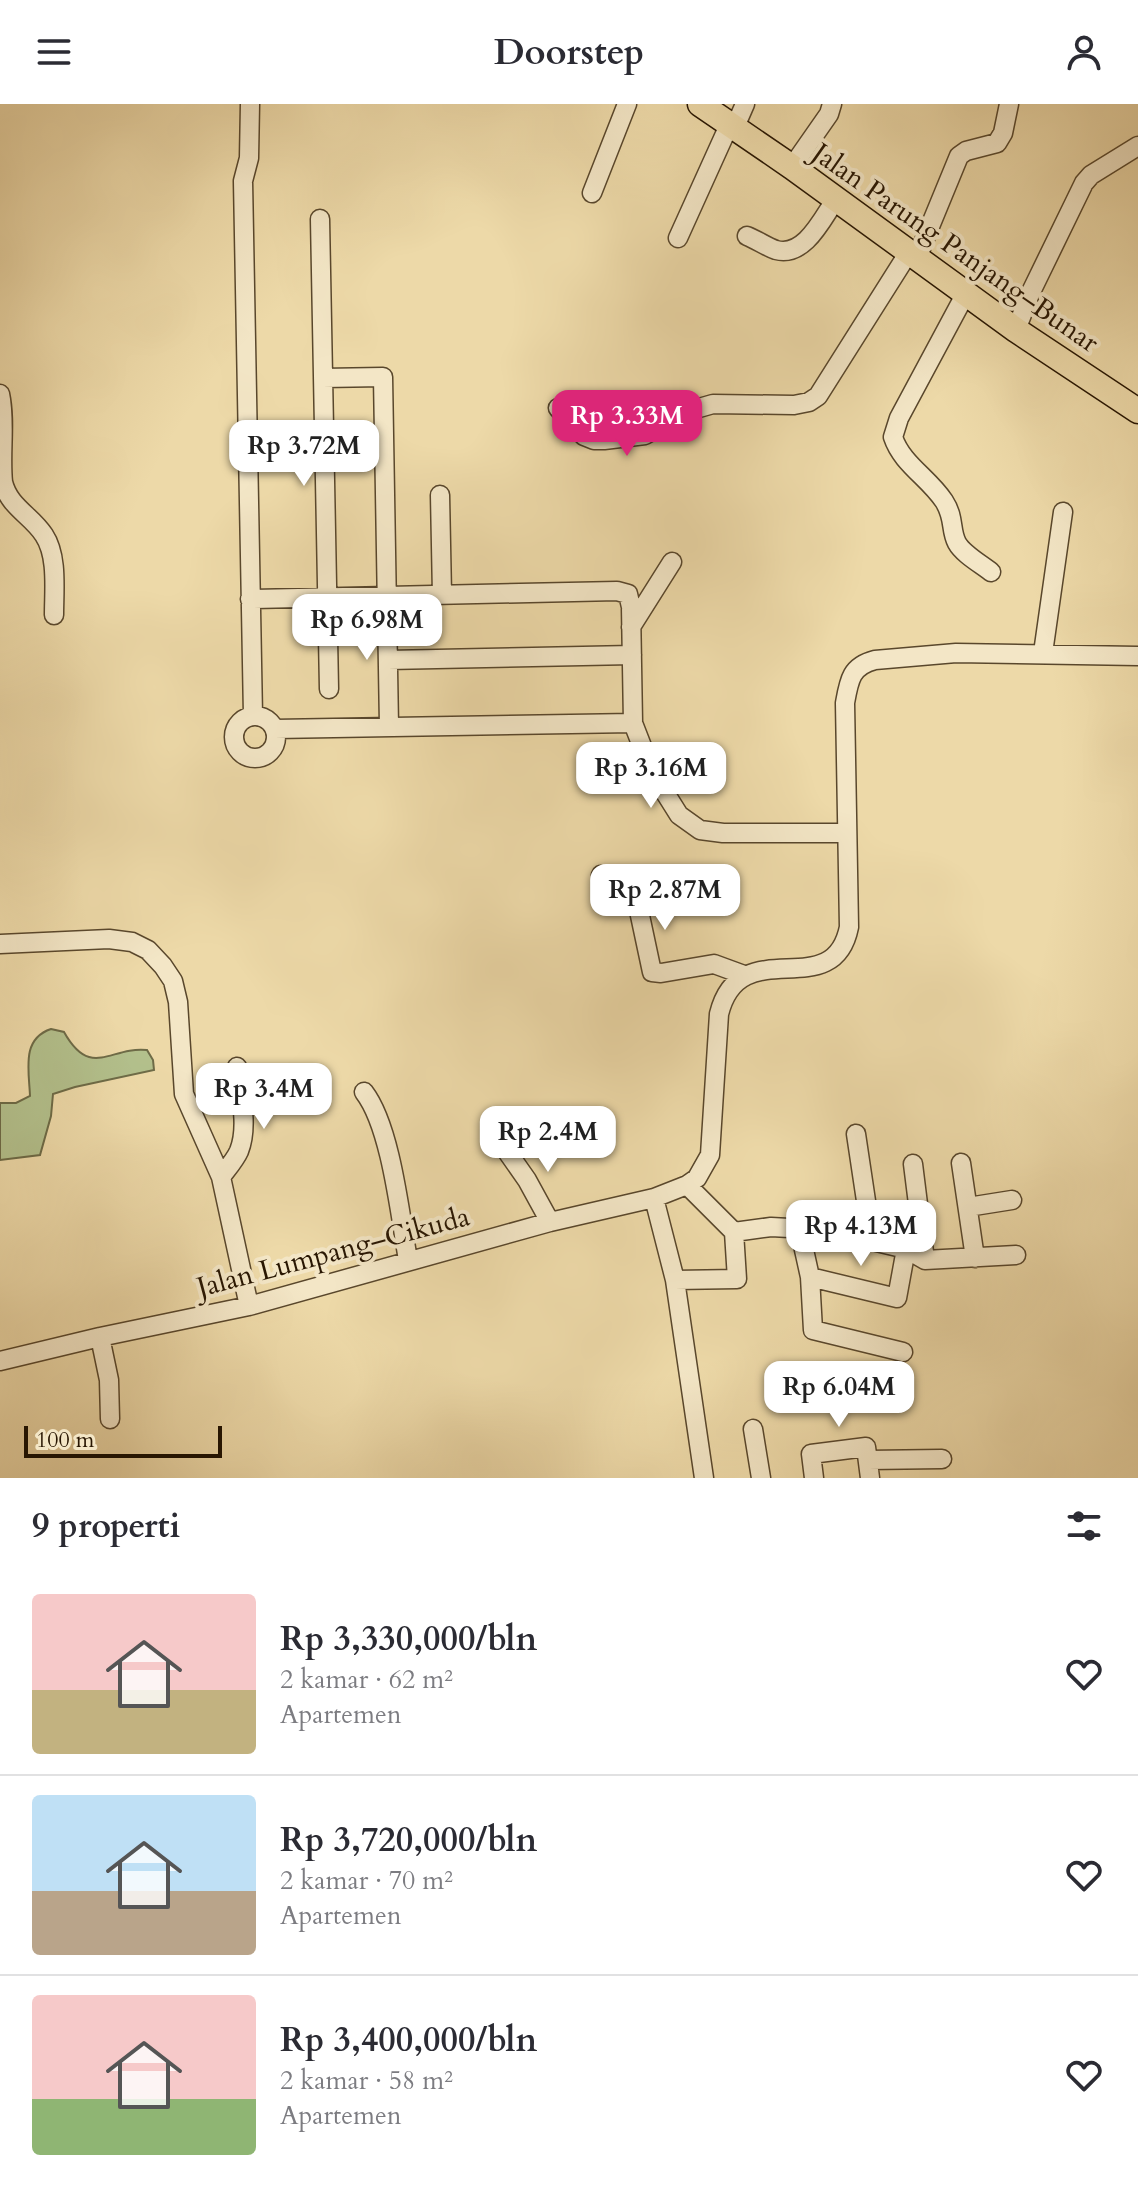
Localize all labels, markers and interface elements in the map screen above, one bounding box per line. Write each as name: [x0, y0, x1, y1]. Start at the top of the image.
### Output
text: Doorstep: [494, 28, 644, 77]
icon: menu: [32, 30, 76, 74]
icon: person: [1062, 30, 1106, 74]
street label: Jalan Parung Panjang–Bunar: [801, 132, 1107, 362]
pin: Rp 3.33M: [544, 390, 710, 458]
text: Rp 3.33M: [570, 398, 684, 433]
pin: Rp 3.72M: [221, 420, 387, 488]
text: Rp 3.72M: [247, 428, 361, 463]
pin: Rp 6.98M: [284, 594, 450, 662]
text: Rp 6.98M: [310, 602, 424, 637]
pin: Rp 3.16M: [568, 742, 734, 810]
text: Rp 3.16M: [594, 750, 708, 785]
pin: Rp 2.87M: [582, 864, 748, 932]
text: Rp 2.87M: [608, 872, 722, 907]
pin: Rp 3.4M: [190, 1063, 338, 1131]
text: Rp 3.4M: [214, 1071, 314, 1106]
pin: Rp 2.4M: [474, 1106, 622, 1174]
text: Rp 2.4M: [498, 1114, 598, 1149]
street label: Jalan Lumpang–Cikuda: [189, 1197, 474, 1308]
pin: Rp 4.13M: [778, 1200, 944, 1268]
text: Rp 4.13M: [804, 1208, 918, 1243]
pin: Rp 6.04M: [756, 1361, 922, 1429]
text: Rp 6.04M: [782, 1369, 896, 1404]
scale bar: [24, 1422, 222, 1458]
text: 100 m: [36, 1425, 94, 1455]
text: 9 properti: [32, 1503, 180, 1549]
icon: filters: [1062, 1504, 1106, 1548]
text: Rp 3,330,000/bln: [280, 1616, 537, 1662]
icon: home: [96, 1626, 192, 1722]
icon: heart: [1062, 1652, 1106, 1696]
text: 2 kamar · 62 m²: [280, 1662, 453, 1697]
text: Apartemen: [280, 1697, 402, 1732]
text: Rp 3,720,000/bln: [280, 1817, 537, 1863]
icon: home: [96, 1827, 192, 1923]
icon: heart: [1062, 1853, 1106, 1897]
text: 2 kamar · 70 m²: [280, 1863, 453, 1898]
text: Apartemen: [280, 1898, 402, 1933]
text: Rp 3,400,000/bln: [280, 2017, 537, 2063]
icon: home: [96, 2027, 192, 2123]
icon: heart: [1062, 2053, 1106, 2097]
text: 2 kamar · 58 m²: [280, 2063, 453, 2098]
text: Apartemen: [280, 2098, 402, 2133]

